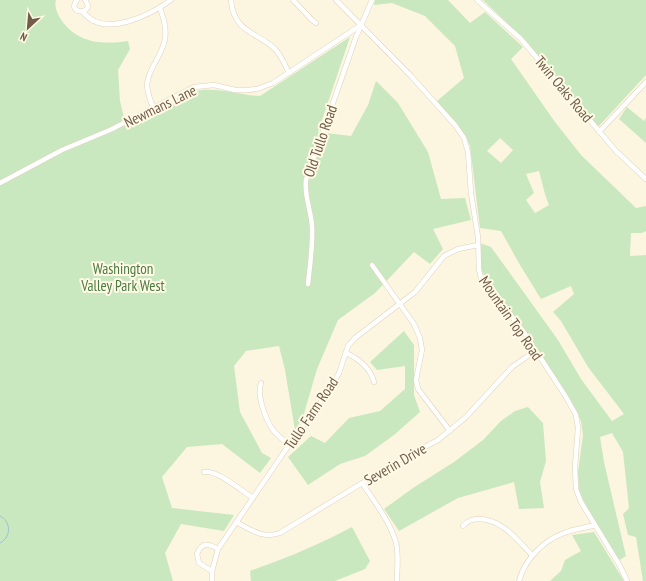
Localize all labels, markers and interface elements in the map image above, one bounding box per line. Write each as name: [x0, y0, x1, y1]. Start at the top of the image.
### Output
north arrow: [8, 8, 48, 48]
text: N: [18, 29, 29, 45]
street label: Twin Oaks Road: [531, 52, 597, 126]
street label: Newmans Lane: [121, 80, 199, 132]
street label: Old Tullo Road: [299, 102, 341, 180]
park label: Washington Valley Park West: [80, 259, 165, 295]
street label: Mountain Top Road: [475, 272, 547, 364]
street label: Tullo Farm Road: [280, 373, 342, 453]
street label: Severin Drive: [360, 439, 430, 489]

